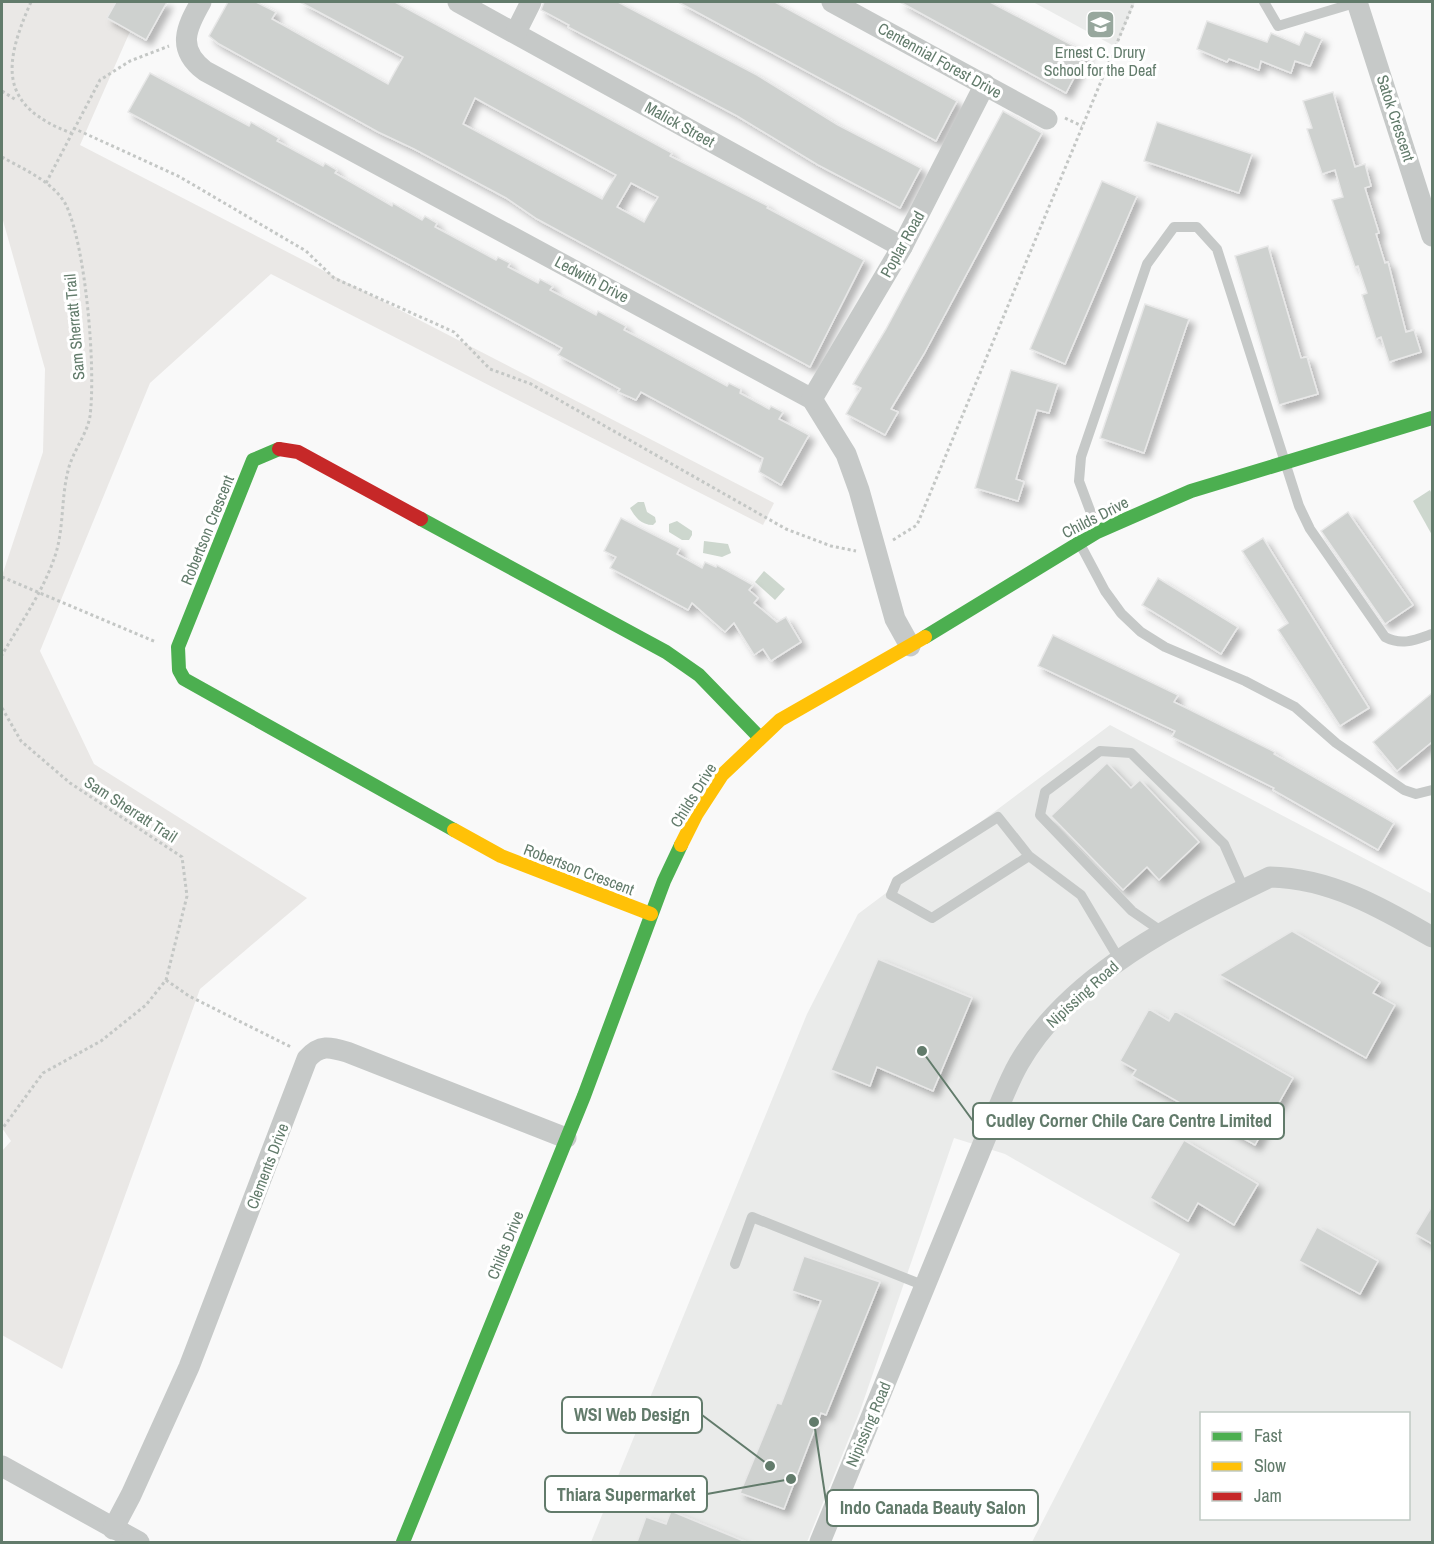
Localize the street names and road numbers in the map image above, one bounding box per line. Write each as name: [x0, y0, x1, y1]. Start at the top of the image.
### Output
street label: Centennial Forest Drive: [874, 17, 1006, 103]
street label: Satok Crescent: [1372, 72, 1420, 164]
street label: Malick Street: [641, 96, 719, 152]
street label: Poplar Road: [875, 207, 929, 281]
street label: Ledwith Drive: [551, 250, 633, 308]
street label: Sam Sherratt Trail: [58, 273, 90, 381]
street label: Robertson Crescent: [175, 471, 239, 588]
street label: Childs Drive: [1058, 491, 1132, 543]
street label: Childs Drive: [665, 759, 721, 831]
street label: Sam Sherratt Trail: [80, 771, 182, 847]
street label: Robertson Crescent: [521, 838, 638, 900]
street label: Nipissing Road: [1041, 956, 1123, 1032]
street label: Clements Drive: [241, 1120, 293, 1212]
street label: Childs Drive: [481, 1207, 529, 1283]
street label: Nipissing Road: [840, 1378, 896, 1470]

